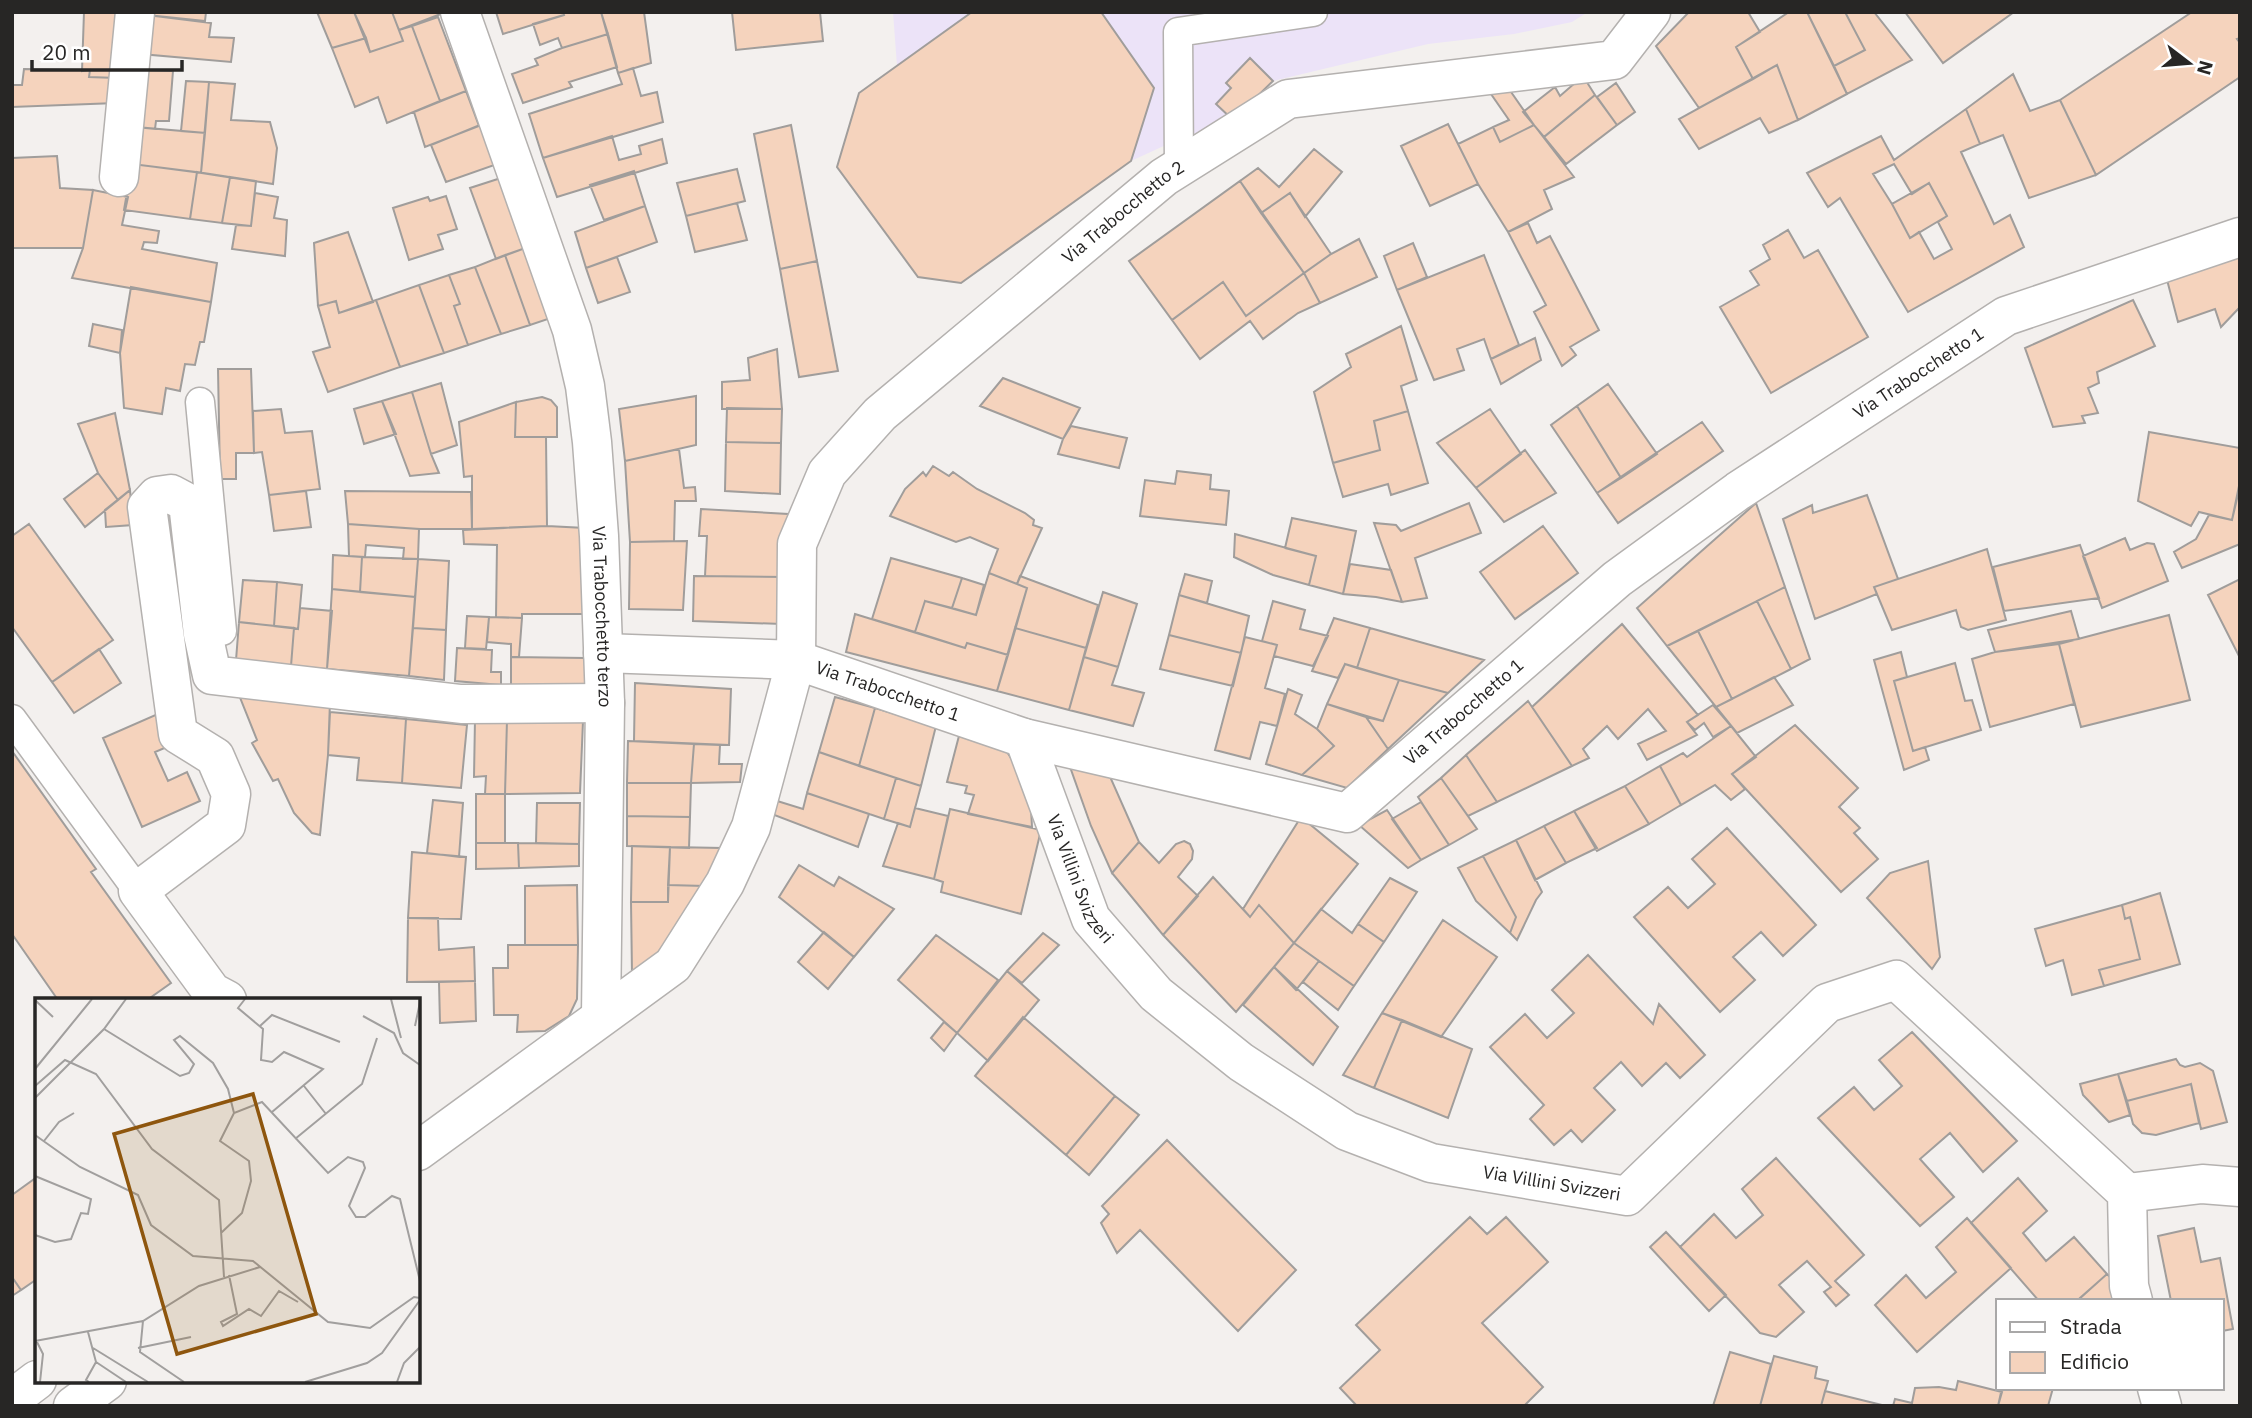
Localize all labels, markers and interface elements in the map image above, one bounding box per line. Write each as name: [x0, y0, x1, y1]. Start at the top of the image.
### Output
scale bar: [32, 28, 182, 72]
north arrow: [2154, 28, 2224, 98]
text: 20 m: [42, 38, 91, 66]
text: N: [2192, 58, 2219, 78]
street label: Via Trabocchetto 2: [1057, 155, 1188, 268]
street label: Via Trabocchetto 1: [1848, 322, 1988, 424]
street label: Via Trabocchetto terzo: [587, 525, 617, 708]
street label: Via Trabocchetto 1: [1399, 653, 1528, 770]
street label: Via Trabocchetto 1: [813, 656, 963, 726]
street label: Via Villini Svizzeri: [1042, 811, 1119, 948]
inset map: [35, 998, 420, 1383]
street label: Via Villini Svizzeri: [1481, 1160, 1623, 1206]
legend: [1996, 1299, 2224, 1390]
text: Strada: [2060, 1312, 2122, 1340]
text: Edificio: [2060, 1347, 2129, 1375]

